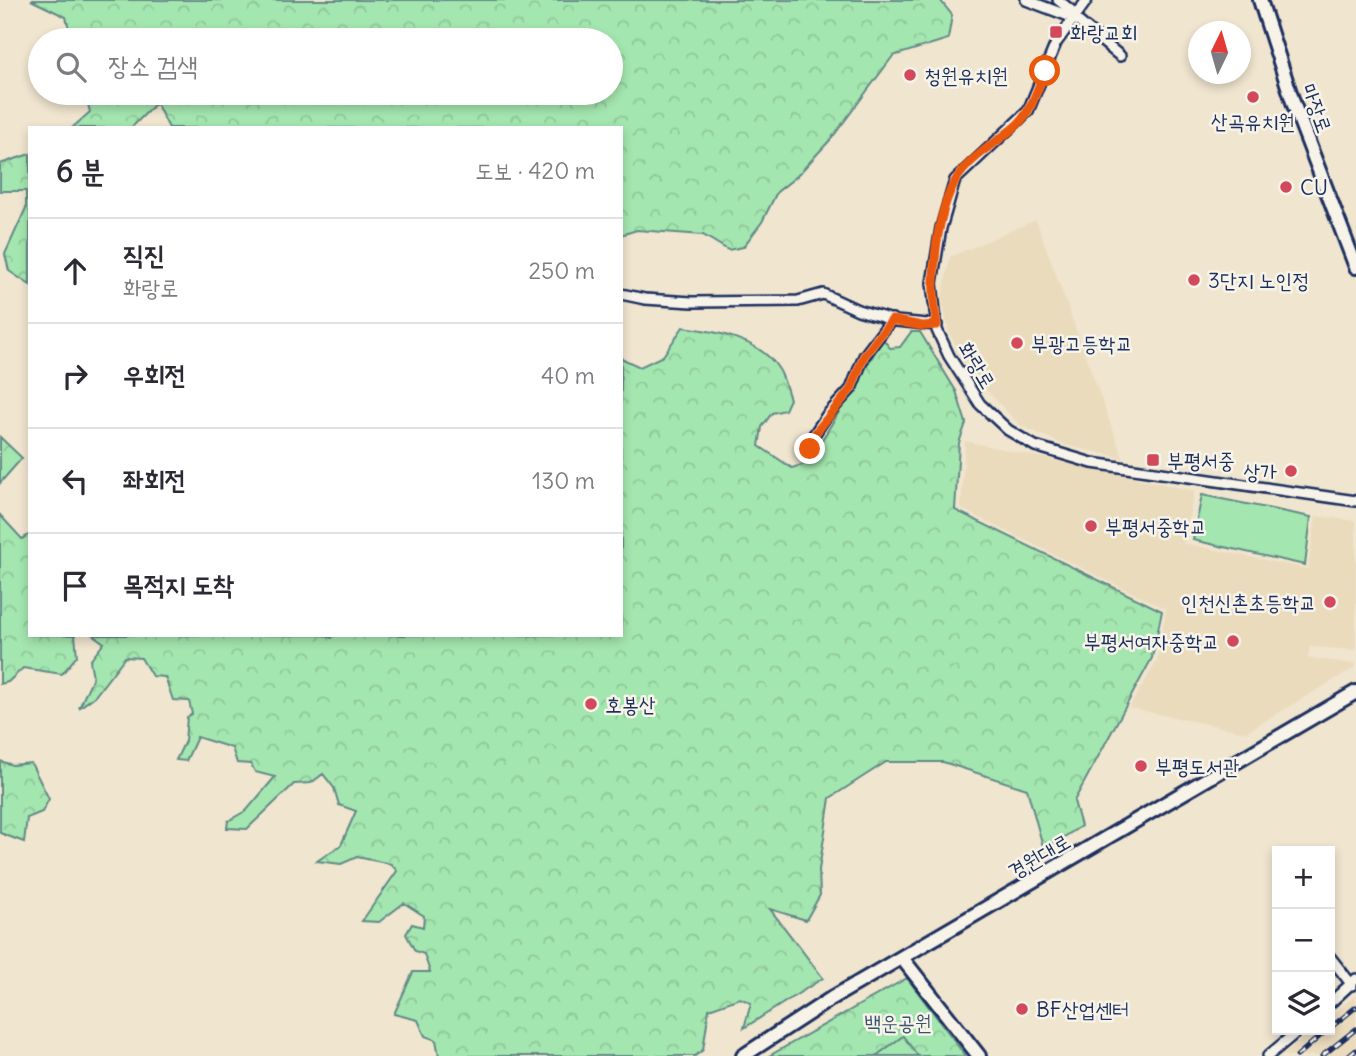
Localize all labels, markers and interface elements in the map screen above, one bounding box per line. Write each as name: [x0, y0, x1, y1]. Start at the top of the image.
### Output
place label: 화랑교회: [1070, 19, 1138, 46]
north arrow: [1188, 21, 1251, 84]
marker: 화랑교회: [1048, 24, 1064, 40]
search box: [28, 28, 623, 105]
icon: search: [52, 48, 90, 86]
text: 장소 검색: [108, 49, 198, 82]
route start: [1029, 55, 1060, 86]
place label: 청원유치원: [924, 62, 1009, 89]
marker: 청원유치원: [902, 67, 918, 83]
street label: 마장로: [1296, 80, 1338, 136]
marker: 산곡유치원: [1245, 89, 1261, 105]
place label: 산곡유치원: [1211, 108, 1295, 135]
text: 6 분: [56, 152, 105, 190]
text: 도보 · 420 m: [475, 156, 595, 185]
place label: CU: [1300, 174, 1328, 201]
marker: CU: [1278, 179, 1294, 195]
text: 직진: [123, 238, 165, 271]
icon: ahead: [56, 252, 94, 290]
text: 250 m: [528, 256, 595, 285]
place label: 3단지 노인정: [1208, 267, 1309, 294]
marker: 3단지 노인정: [1186, 272, 1202, 288]
text: 화랑로: [123, 273, 179, 302]
place label: 부광고등학교: [1031, 330, 1132, 357]
marker: 부광고등학교: [1009, 335, 1025, 351]
street label: 화랑로: [952, 336, 1002, 394]
icon: right: [56, 357, 94, 395]
text: 우회전: [123, 358, 186, 391]
text: 40 m: [541, 361, 595, 390]
route end: [794, 433, 825, 464]
place label: 부평서중: [1167, 447, 1235, 474]
marker: 부평서중: [1145, 452, 1161, 468]
place label: 상가: [1243, 458, 1277, 485]
icon: left: [56, 462, 94, 500]
text: 좌회전: [123, 463, 186, 496]
marker: 상가: [1283, 463, 1299, 479]
text: 130 m: [532, 466, 595, 495]
place label: 부평서중학교: [1105, 513, 1206, 540]
marker: 부평서중학교: [1083, 518, 1099, 534]
icon: arrive: [56, 567, 94, 605]
text: 목적지 도착: [123, 568, 234, 601]
place label: 인천신촌초등학교: [1181, 589, 1316, 616]
marker: 인천신촌초등학교: [1322, 594, 1338, 610]
place label: 부평서여자중학교: [1084, 628, 1219, 655]
marker: 부평서여자중학교: [1225, 633, 1241, 649]
place label: 호봉산: [605, 691, 656, 718]
marker: 호봉산: [583, 696, 599, 712]
place label: 부평도서관: [1155, 753, 1240, 780]
marker: 부평도서관: [1133, 758, 1149, 774]
street label: 경원대로: [1003, 827, 1075, 885]
map controls: [1272, 846, 1335, 1035]
button: +: [1272, 846, 1335, 909]
button: −: [1272, 909, 1335, 972]
button: layers: [1272, 972, 1335, 1035]
place label: BF산업센터: [1036, 996, 1129, 1023]
marker: BF산업센터: [1014, 1001, 1030, 1017]
park label: 백운공원: [864, 1009, 932, 1036]

